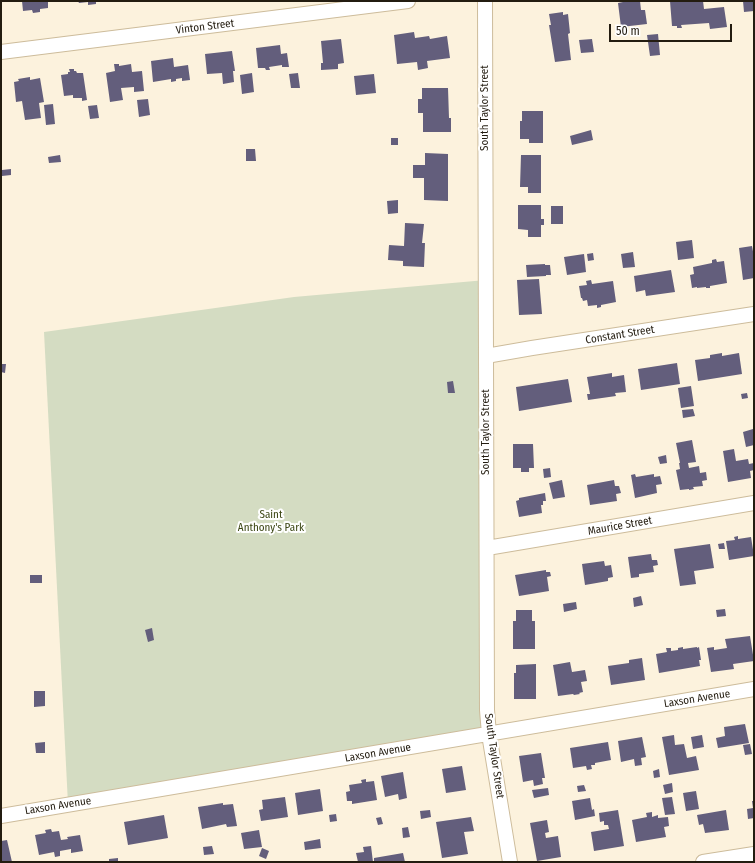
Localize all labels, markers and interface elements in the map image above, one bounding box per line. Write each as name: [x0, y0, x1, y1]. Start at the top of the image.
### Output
scale bar: [611, 16, 734, 42]
street label: Vinton Street: [175, 17, 235, 37]
text: 50 m: [616, 24, 640, 38]
street label: South Taylor Street: [478, 65, 492, 151]
street label: Constant Street: [585, 323, 655, 347]
street label: South Taylor Street: [479, 389, 493, 475]
park label: Saint Anthony's Park: [238, 508, 304, 534]
street label: Maurice Street: [587, 514, 653, 538]
street label: Laxson Avenue: [663, 687, 731, 711]
street label: South Taylor Street: [481, 713, 507, 799]
street label: Laxson Avenue: [344, 741, 412, 765]
street label: Laxson Avenue: [24, 794, 92, 818]

